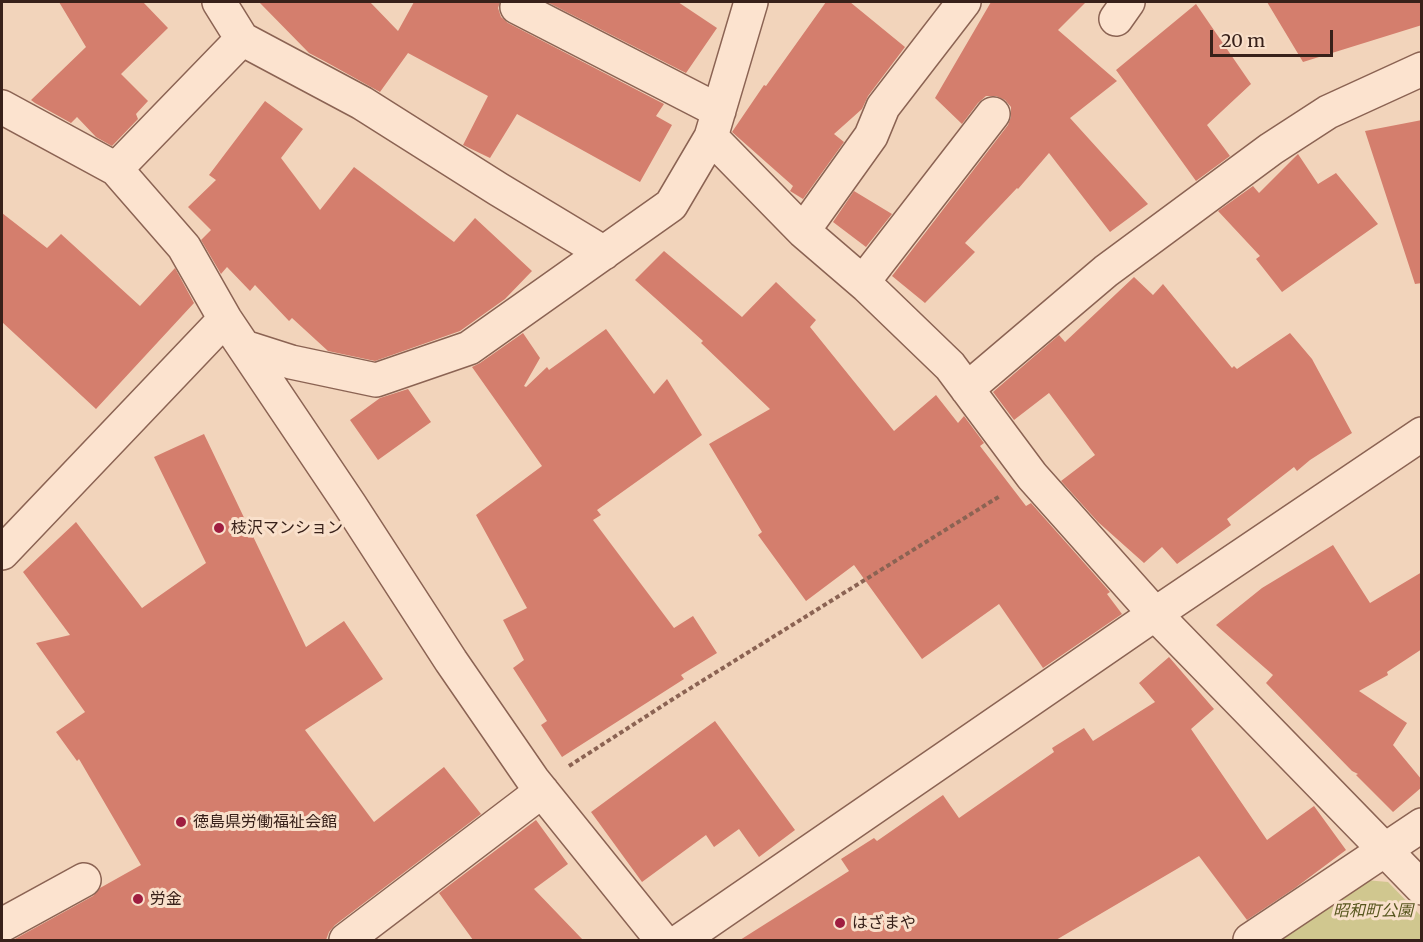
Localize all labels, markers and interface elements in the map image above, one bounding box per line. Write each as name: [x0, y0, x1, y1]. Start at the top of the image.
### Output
scale bar: [1213, 18, 1336, 56]
text: 20 m: [1221, 29, 1265, 52]
place label: 枝沢マンション: [231, 518, 343, 538]
marker: 枝沢マンション: [212, 521, 226, 535]
place label: 徳島県労働福祉会館: [193, 812, 337, 832]
marker: 徳島県労働福祉会館: [174, 815, 188, 829]
place label: 労金: [150, 889, 182, 909]
marker: 労金: [131, 892, 145, 906]
park label: 昭和町公園: [1333, 901, 1413, 921]
place label: はざまや: [852, 913, 916, 933]
marker: はざまや: [833, 916, 847, 930]

